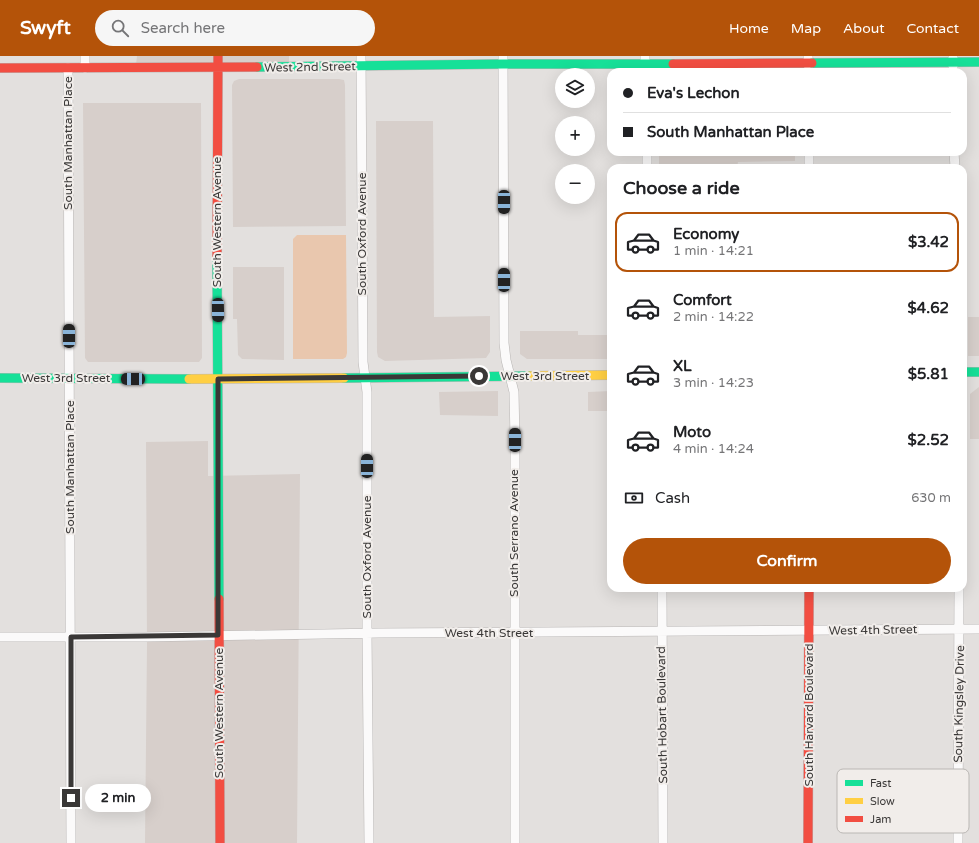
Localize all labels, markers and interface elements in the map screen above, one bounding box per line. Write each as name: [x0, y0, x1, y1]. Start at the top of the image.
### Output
search box: [95, 10, 375, 46]
text: Swyft: [20, 17, 71, 39]
icon: search: [109, 17, 131, 39]
text: Search here: [141, 19, 225, 37]
text: Home: [729, 20, 769, 37]
text: Map: [791, 20, 821, 37]
text: About: [843, 20, 885, 37]
text: Contact: [907, 20, 959, 37]
street label: West 2nd Street: [264, 59, 356, 75]
map controls: [555, 68, 595, 204]
button: layers: [555, 68, 595, 108]
street label: South Manhattan Place: [61, 76, 75, 210]
text: Eva's Lechon: [647, 84, 740, 102]
button: +: [555, 116, 595, 156]
text: South Manhattan Place: [647, 123, 814, 141]
street label: South Western Avenue: [210, 157, 224, 287]
button: −: [555, 164, 595, 204]
street label: South Oxford Avenue: [355, 172, 369, 295]
text: Choose a ride: [623, 177, 740, 199]
car: [498, 190, 510, 214]
icon: car: [625, 224, 661, 260]
text: Economy: [673, 225, 739, 243]
text: $3.42: [908, 233, 949, 251]
text: 1 min · 14:21: [673, 243, 754, 259]
car: [498, 268, 510, 292]
icon: car: [625, 290, 661, 326]
text: Comfort: [673, 291, 732, 309]
car: [212, 298, 224, 322]
text: $4.62: [908, 299, 949, 317]
text: 2 min · 14:22: [673, 309, 754, 325]
car: [63, 324, 75, 348]
icon: car: [625, 356, 661, 392]
text: XL: [673, 357, 692, 375]
text: $5.81: [908, 365, 949, 383]
route start: [470, 367, 488, 385]
street label: West 3rd Street: [501, 369, 590, 383]
street label: West 3rd Street: [22, 371, 111, 385]
car: [121, 373, 145, 385]
text: 3 min · 14:23: [673, 375, 754, 391]
street label: South Manhattan Place: [63, 400, 77, 534]
icon: car: [625, 422, 661, 458]
text: Moto: [673, 423, 711, 441]
car: [509, 428, 521, 452]
text: $2.52: [908, 431, 949, 449]
text: 4 min · 14:24: [673, 441, 754, 457]
car: [361, 454, 373, 478]
street label: South Serrano Avenue: [507, 469, 521, 597]
icon: cash: [623, 487, 645, 509]
text: Cash: [655, 489, 690, 507]
text: 630 m: [911, 490, 951, 506]
street label: South Oxford Avenue: [360, 495, 374, 618]
button: Confirm: [623, 538, 951, 584]
street label: West 4th Street: [829, 622, 918, 638]
street label: West 4th Street: [445, 626, 534, 640]
street label: South Harvard Boulevard: [802, 643, 816, 787]
street label: South Kingsley Drive: [951, 645, 967, 763]
street label: South Hobart Boulevard: [654, 646, 670, 784]
street label: South Western Avenue: [212, 648, 226, 778]
legend: [837, 769, 969, 833]
text: Fast: [870, 777, 891, 790]
callout: 2 min: [85, 784, 151, 812]
route end: [62, 789, 80, 807]
text: 2 min: [101, 790, 135, 806]
text: Slow: [870, 795, 895, 808]
text: Jam: [870, 813, 891, 826]

